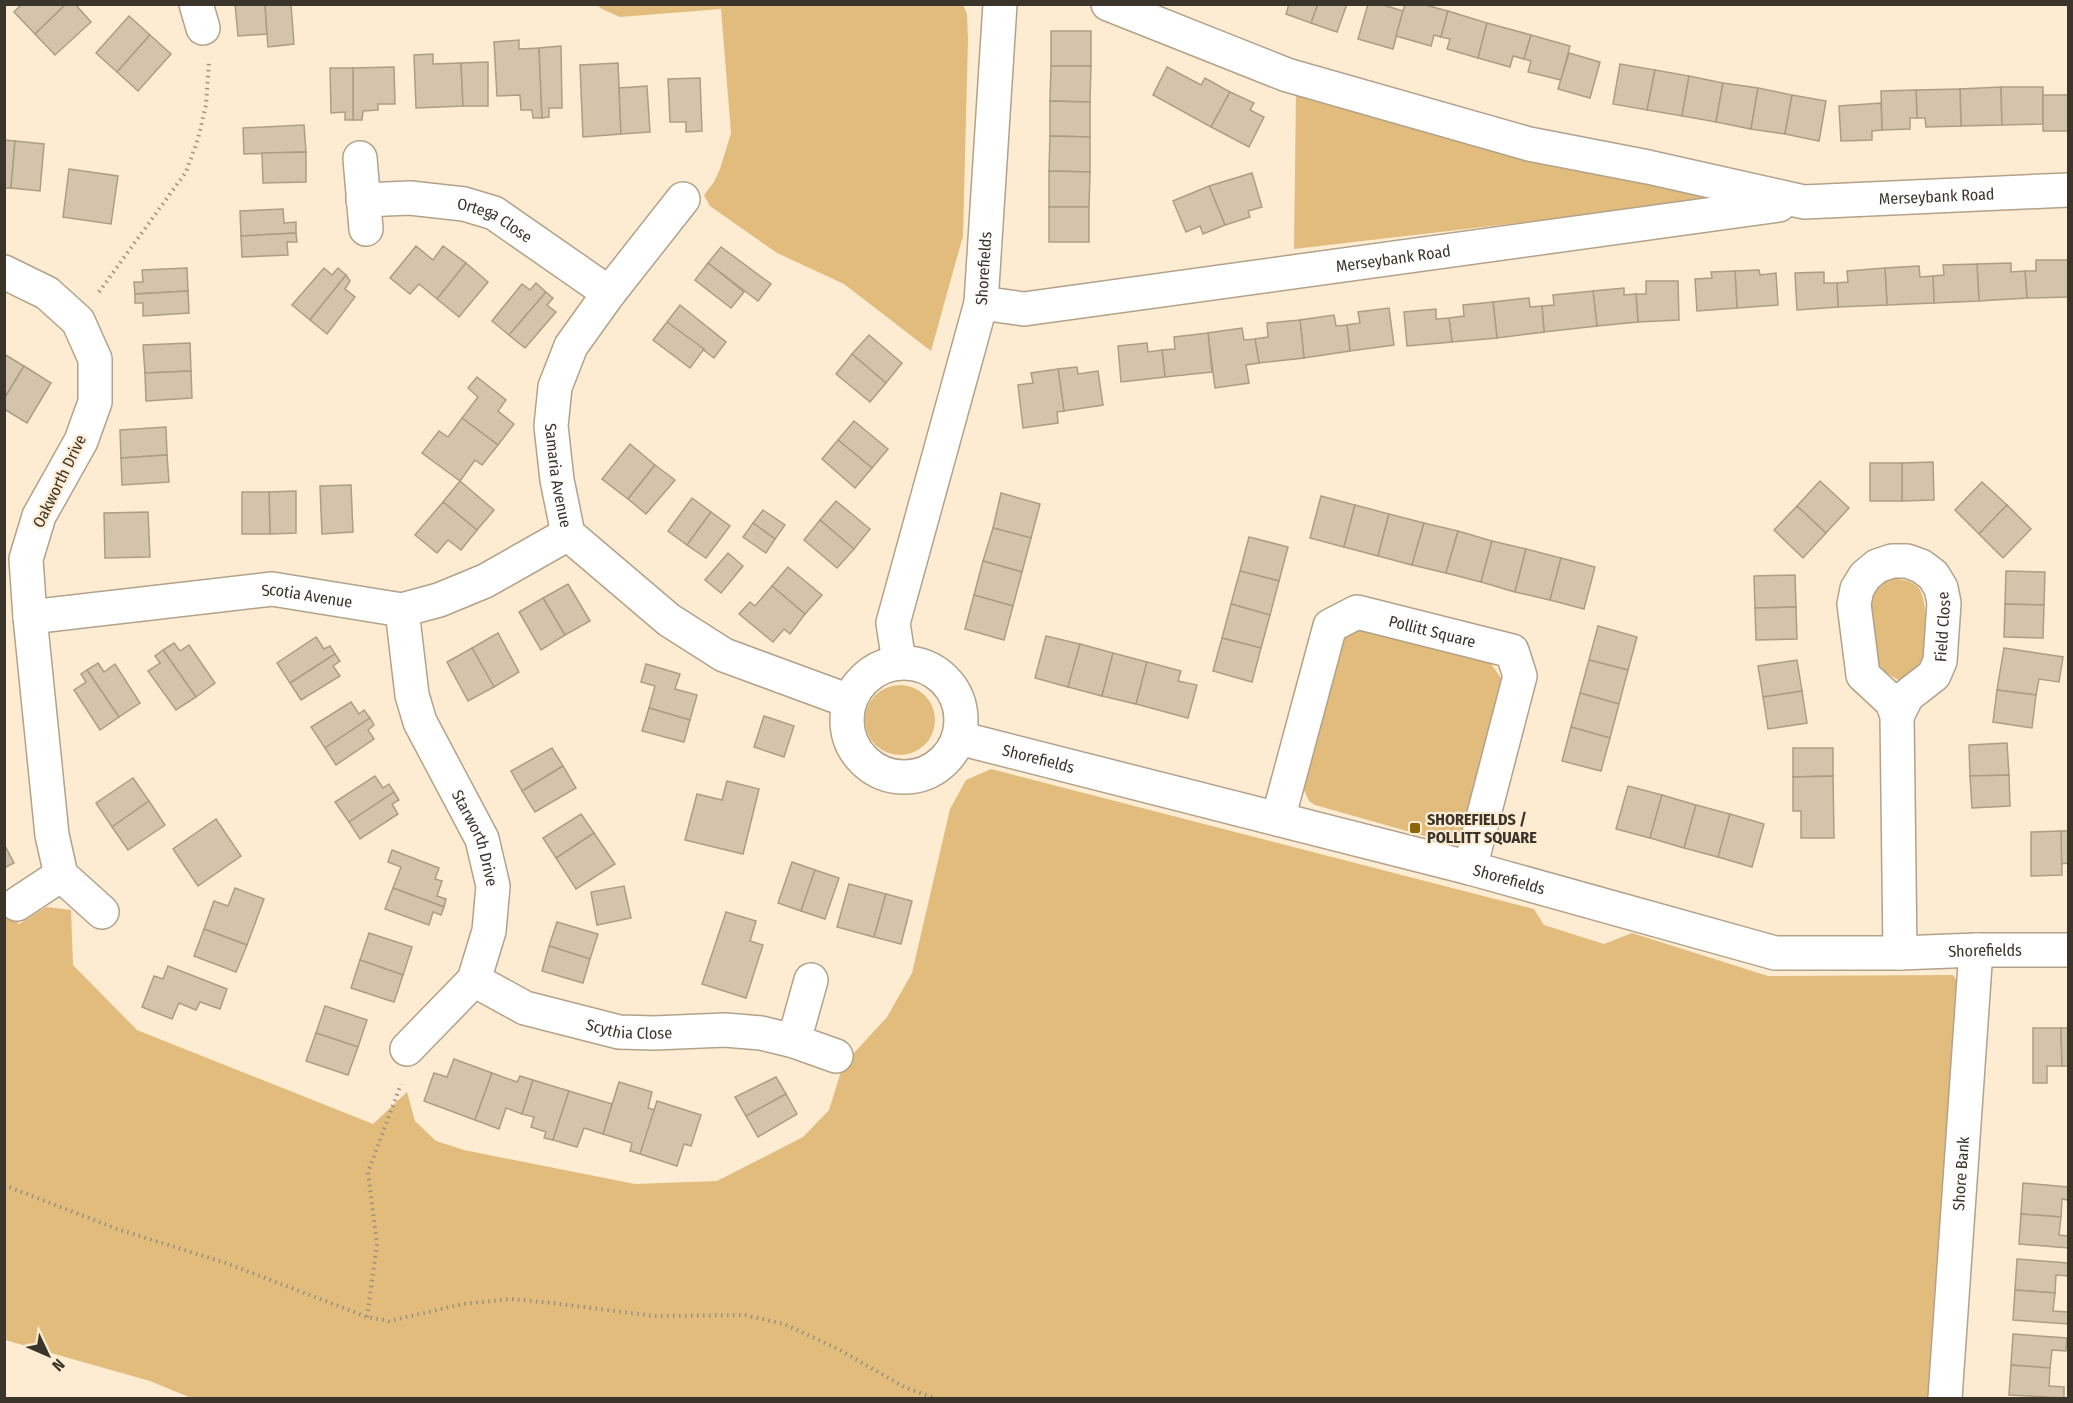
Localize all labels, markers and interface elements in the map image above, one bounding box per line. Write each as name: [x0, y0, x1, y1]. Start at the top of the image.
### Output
street label: Merseybank Road: [1878, 184, 1995, 209]
street label: Ortega Close: [456, 194, 536, 247]
street label: Shorefields: [972, 231, 996, 306]
street label: Merseybank Road: [1335, 241, 1452, 276]
street label: Samaria Avenue: [541, 422, 575, 529]
street label: Oakworth Drive: [29, 432, 90, 531]
street label: Scotia Avenue: [260, 580, 354, 612]
street label: Field Close: [1931, 590, 1954, 663]
street label: Pollitt Square: [1387, 611, 1478, 652]
street label: Shorefields: [1000, 740, 1077, 777]
street label: Starworth Drive: [448, 787, 502, 888]
place label: SHOREFIELDS / POLLITT SQUARE: [1427, 810, 1537, 847]
marker: SHOREFIELDS / POLLITT SQUARE: [1408, 821, 1422, 835]
street label: Shorefields: [1471, 860, 1547, 899]
street label: Shorefields: [1948, 941, 2022, 961]
street label: Scythia Close: [584, 1015, 673, 1043]
street label: Shore Bank: [1949, 1135, 1973, 1211]
north arrow: [18, 1325, 78, 1385]
text: N: [48, 1355, 69, 1375]

